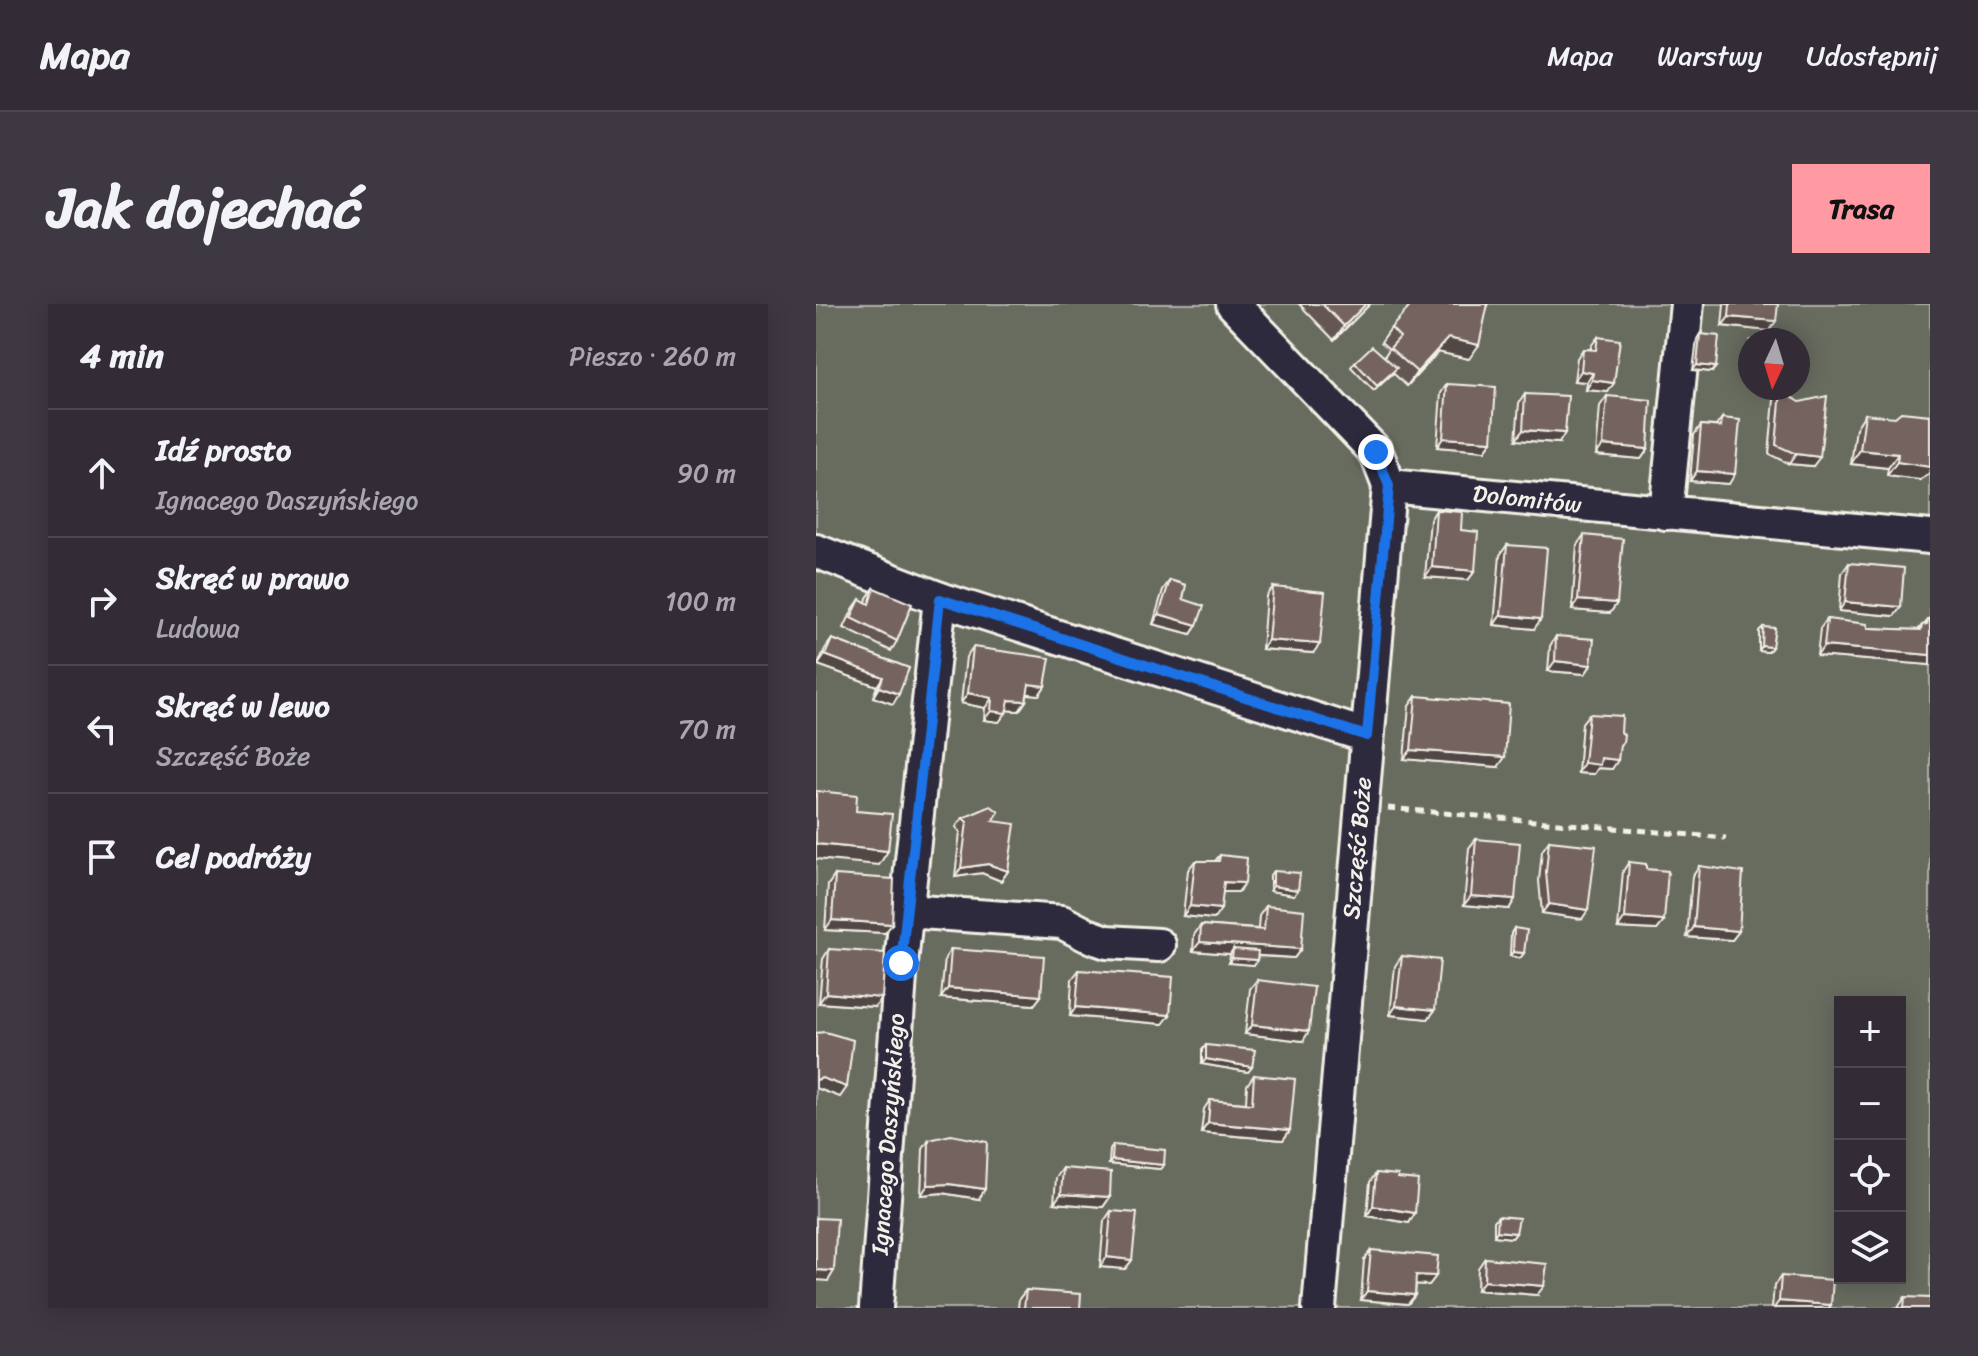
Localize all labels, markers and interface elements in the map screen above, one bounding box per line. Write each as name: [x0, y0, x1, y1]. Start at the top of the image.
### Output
text: Mapa: [40, 22, 129, 89]
text: Mapa: [1547, 31, 1613, 80]
text: Warstwy: [1657, 31, 1762, 80]
text: Udostępnij: [1806, 31, 1938, 80]
text: Jak dojechać: [48, 159, 361, 258]
button: Trasa: [1792, 164, 1930, 253]
text: 4 min: [80, 326, 164, 386]
north arrow: [1738, 328, 1810, 400]
text: Pieszo · 260 m: [569, 333, 736, 379]
text: Idź prosto: [156, 423, 291, 477]
route end: [1358, 434, 1394, 470]
text: 90 m: [677, 450, 736, 496]
icon: ahead: [80, 451, 124, 495]
street label: Dolomitów: [1471, 472, 1584, 526]
text: Ignacego Daszyńskiego: [156, 477, 418, 523]
text: Skręć w prawo: [156, 551, 349, 605]
text: 100 m: [665, 578, 736, 624]
icon: right: [80, 579, 124, 623]
text: Ludowa: [156, 605, 240, 651]
text: Skręć w lewo: [156, 679, 330, 733]
text: 70 m: [678, 706, 736, 752]
icon: left: [80, 707, 124, 751]
text: Szczęść Boże: [156, 733, 310, 779]
street label: Szczęść Boże: [1330, 775, 1384, 921]
text: Cel podróży: [156, 830, 311, 884]
icon: arrive: [80, 835, 124, 879]
route start: [883, 945, 919, 981]
map controls: [1834, 996, 1906, 1284]
button: +: [1834, 996, 1906, 1068]
street label: Ignacego Daszyńskiego: [859, 1012, 917, 1257]
button: −: [1834, 1068, 1906, 1140]
button: locate: [1834, 1140, 1906, 1212]
button: layers: [1834, 1212, 1906, 1284]

